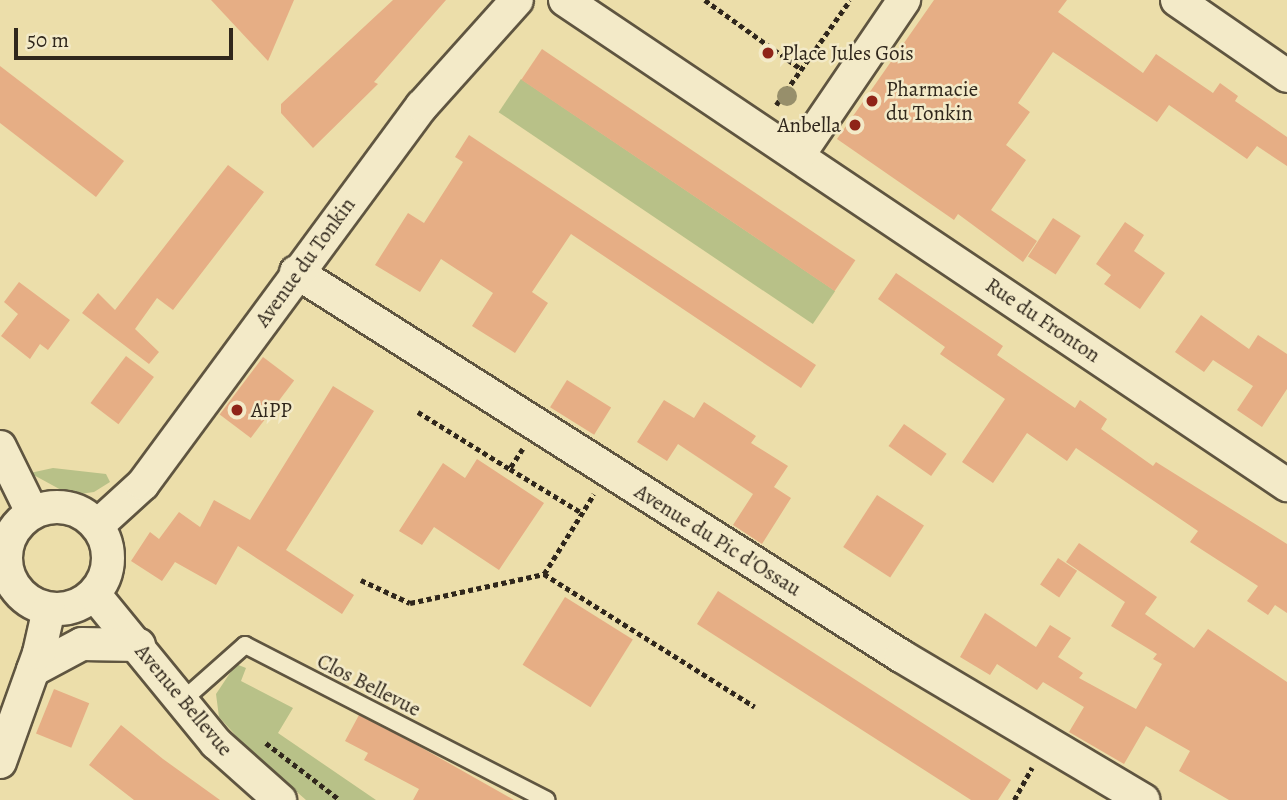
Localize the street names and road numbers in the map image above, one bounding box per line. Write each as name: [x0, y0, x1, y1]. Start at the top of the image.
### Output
street label: Avenue du Tonkin: [250, 192, 360, 332]
street label: Rue du Fronton: [981, 272, 1105, 368]
street label: Avenue du Pic d'Ossau: [630, 479, 806, 601]
street label: Avenue Bellevue: [130, 639, 238, 761]
street label: Clos Bellevue: [313, 648, 425, 722]

